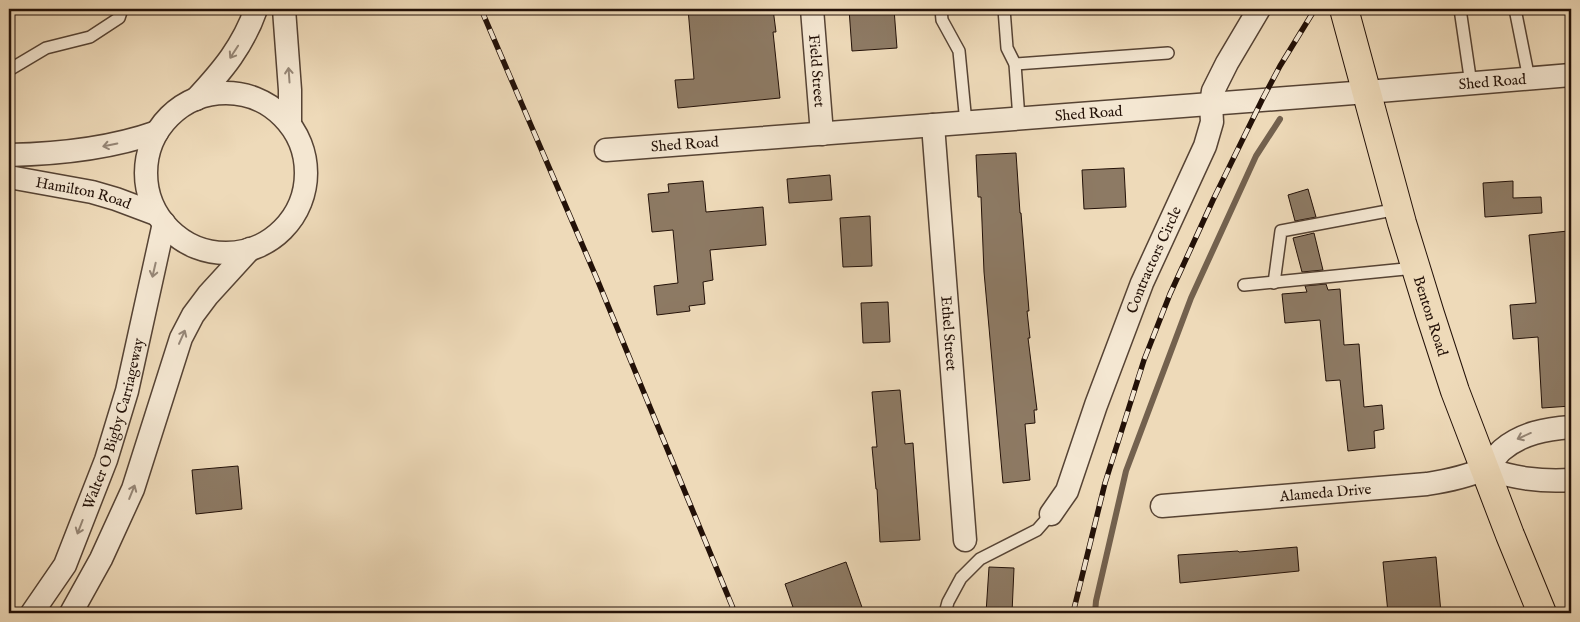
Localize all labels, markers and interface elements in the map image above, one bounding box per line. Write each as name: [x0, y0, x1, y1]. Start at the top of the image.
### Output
street label: Field Street: [804, 34, 829, 108]
one-way arrow: [229, 45, 239, 59]
one-way arrow: [285, 67, 294, 83]
street label: Shed Road: [1458, 70, 1528, 94]
street label: Shed Road: [1054, 102, 1124, 126]
street label: Shed Road: [650, 132, 720, 157]
one-way arrow: [103, 141, 119, 151]
street label: Hamilton Road: [34, 173, 134, 214]
street label: Contractors Circle: [1122, 203, 1186, 316]
one-way arrow: [149, 262, 158, 278]
street label: Benton Road: [1409, 274, 1452, 360]
street label: Ethel Street: [936, 295, 961, 372]
one-way arrow: [178, 330, 188, 345]
street label: Walter O Bigby Carriageway: [79, 336, 149, 512]
one-way arrow: [1517, 432, 1532, 442]
street label: Alameda Drive: [1278, 480, 1372, 506]
one-way arrow: [128, 484, 137, 499]
one-way arrow: [75, 519, 84, 534]

